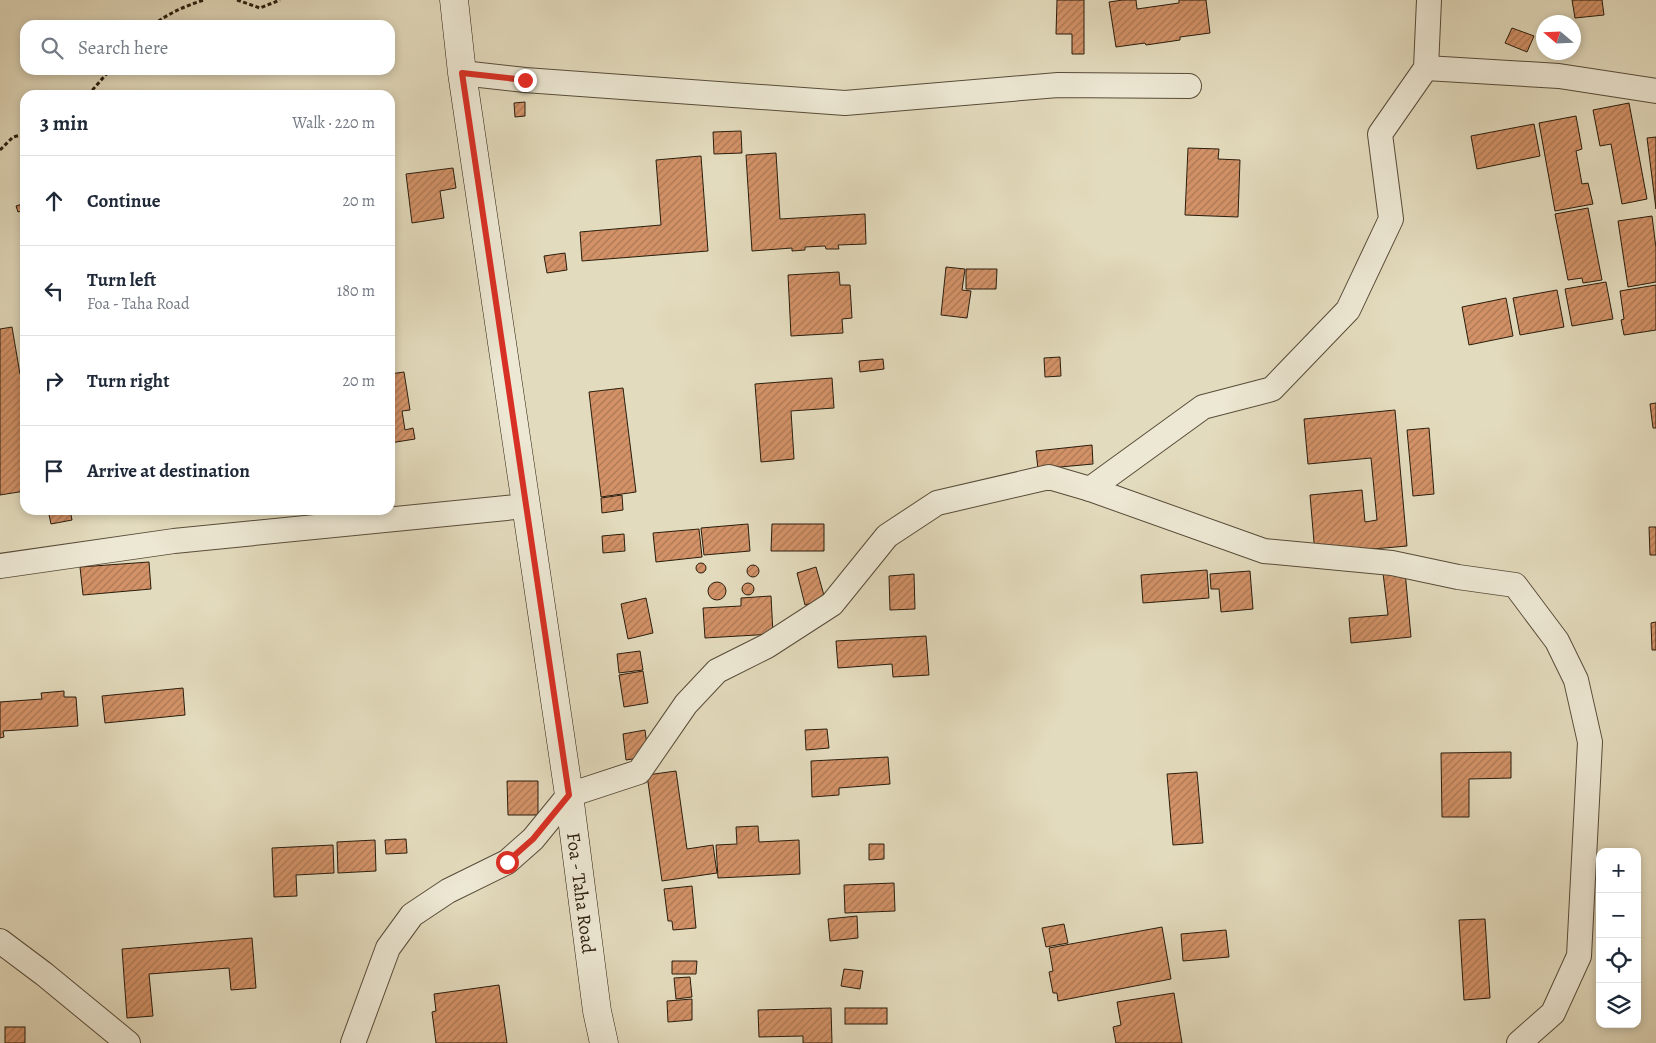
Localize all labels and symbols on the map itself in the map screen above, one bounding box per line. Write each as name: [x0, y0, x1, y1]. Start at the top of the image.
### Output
north arrow: [1536, 15, 1581, 60]
route end: [514, 69, 537, 92]
street label: Foa - Taha Road: [560, 831, 602, 956]
route start: [496, 851, 519, 874]

